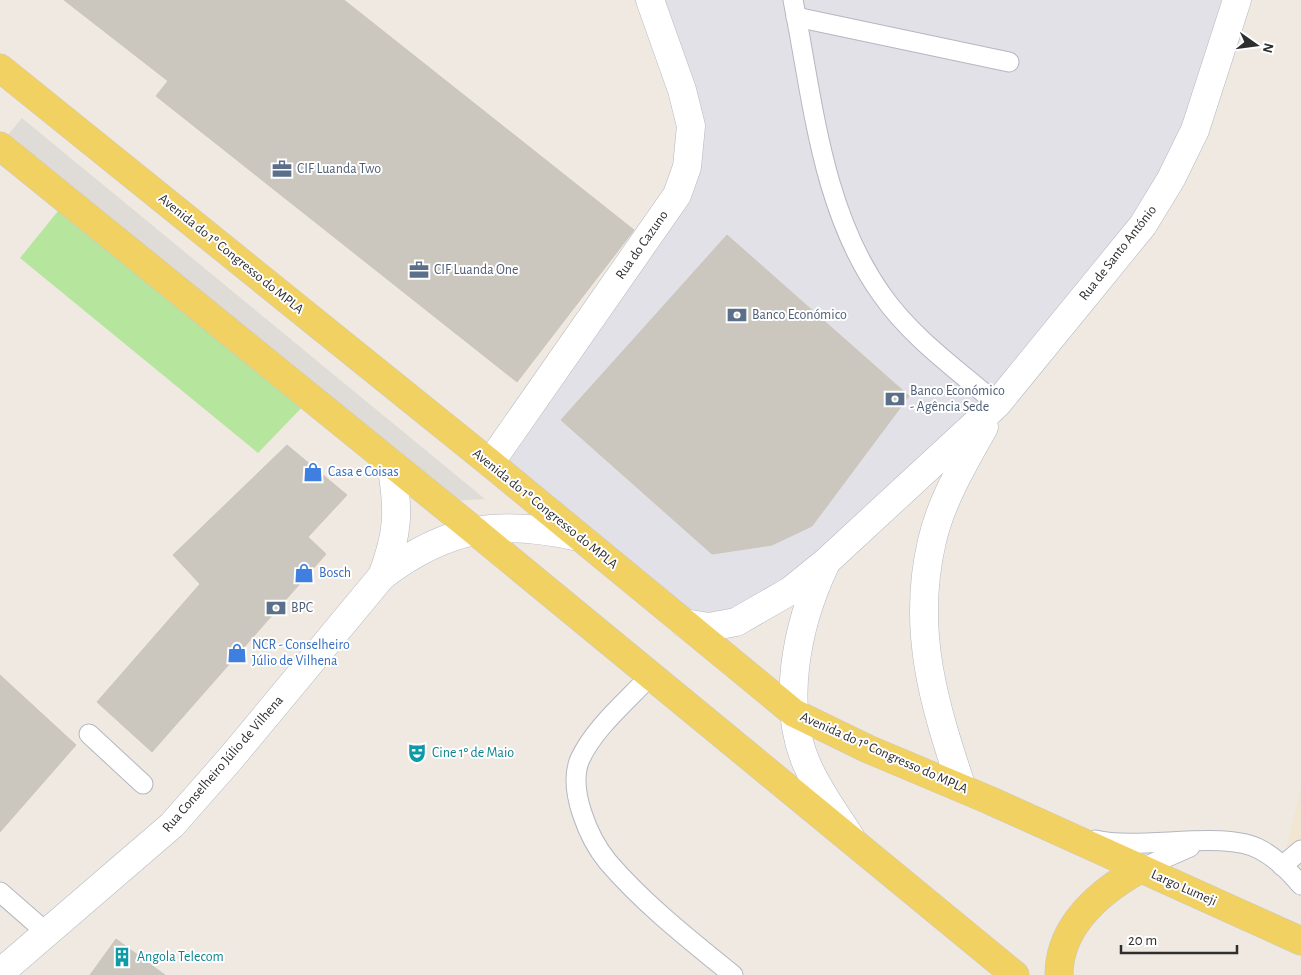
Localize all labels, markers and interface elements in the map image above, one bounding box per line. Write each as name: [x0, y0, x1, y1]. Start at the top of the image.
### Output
north arrow: [1231, 20, 1281, 70]
text: N: [1260, 41, 1276, 54]
office icon: CIF Luanda Two: [271, 158, 293, 180]
place label: CIF Luanda Two: [297, 162, 381, 176]
street label: Avenida do 1º Congresso do MPLA: [156, 191, 306, 317]
street label: Rua de Santo António: [1077, 203, 1159, 303]
street label: Rua do Cazuno: [613, 208, 671, 282]
office icon: CIF Luanda One: [408, 259, 430, 281]
place label: CIF Luanda One: [434, 263, 519, 277]
bank icon: Banco Económico: [726, 304, 748, 326]
place label: Banco Económico: [752, 308, 847, 322]
place label: Banco Económico - Agência Sede: [910, 384, 1005, 414]
bank icon: Banco Económico - Agência Sede: [884, 388, 906, 410]
street label: Avenida do 1º Congresso do MPLA: [470, 446, 620, 572]
shop icon: Casa e Coisas: [302, 461, 324, 483]
place label: Casa e Coisas: [328, 465, 399, 479]
shop icon: Bosch: [293, 562, 315, 584]
place label: Bosch: [319, 566, 351, 580]
bank icon: BPC: [265, 597, 287, 619]
place label: BPC: [291, 601, 313, 615]
place label: NCR - Conselheiro Júlio de Vilhena: [252, 638, 350, 668]
shop icon: NCR - Conselheiro Júlio de Vilhena: [226, 642, 248, 664]
street label: Rua Conselheiro Júlio de Vilhena: [160, 693, 286, 835]
street label: Avenida do 1º Congresso do MPLA: [798, 710, 970, 796]
theatre icon: Cine 1º de Maio: [406, 742, 428, 764]
place label: Cine 1º de Maio: [432, 746, 514, 760]
street label: Largo Lumeji: [1149, 867, 1219, 909]
scale bar: [1121, 922, 1237, 954]
text: 20 m: [1128, 933, 1157, 948]
building icon: Angola Telecom: [111, 946, 133, 968]
place label: Angola Telecom: [137, 950, 224, 964]

